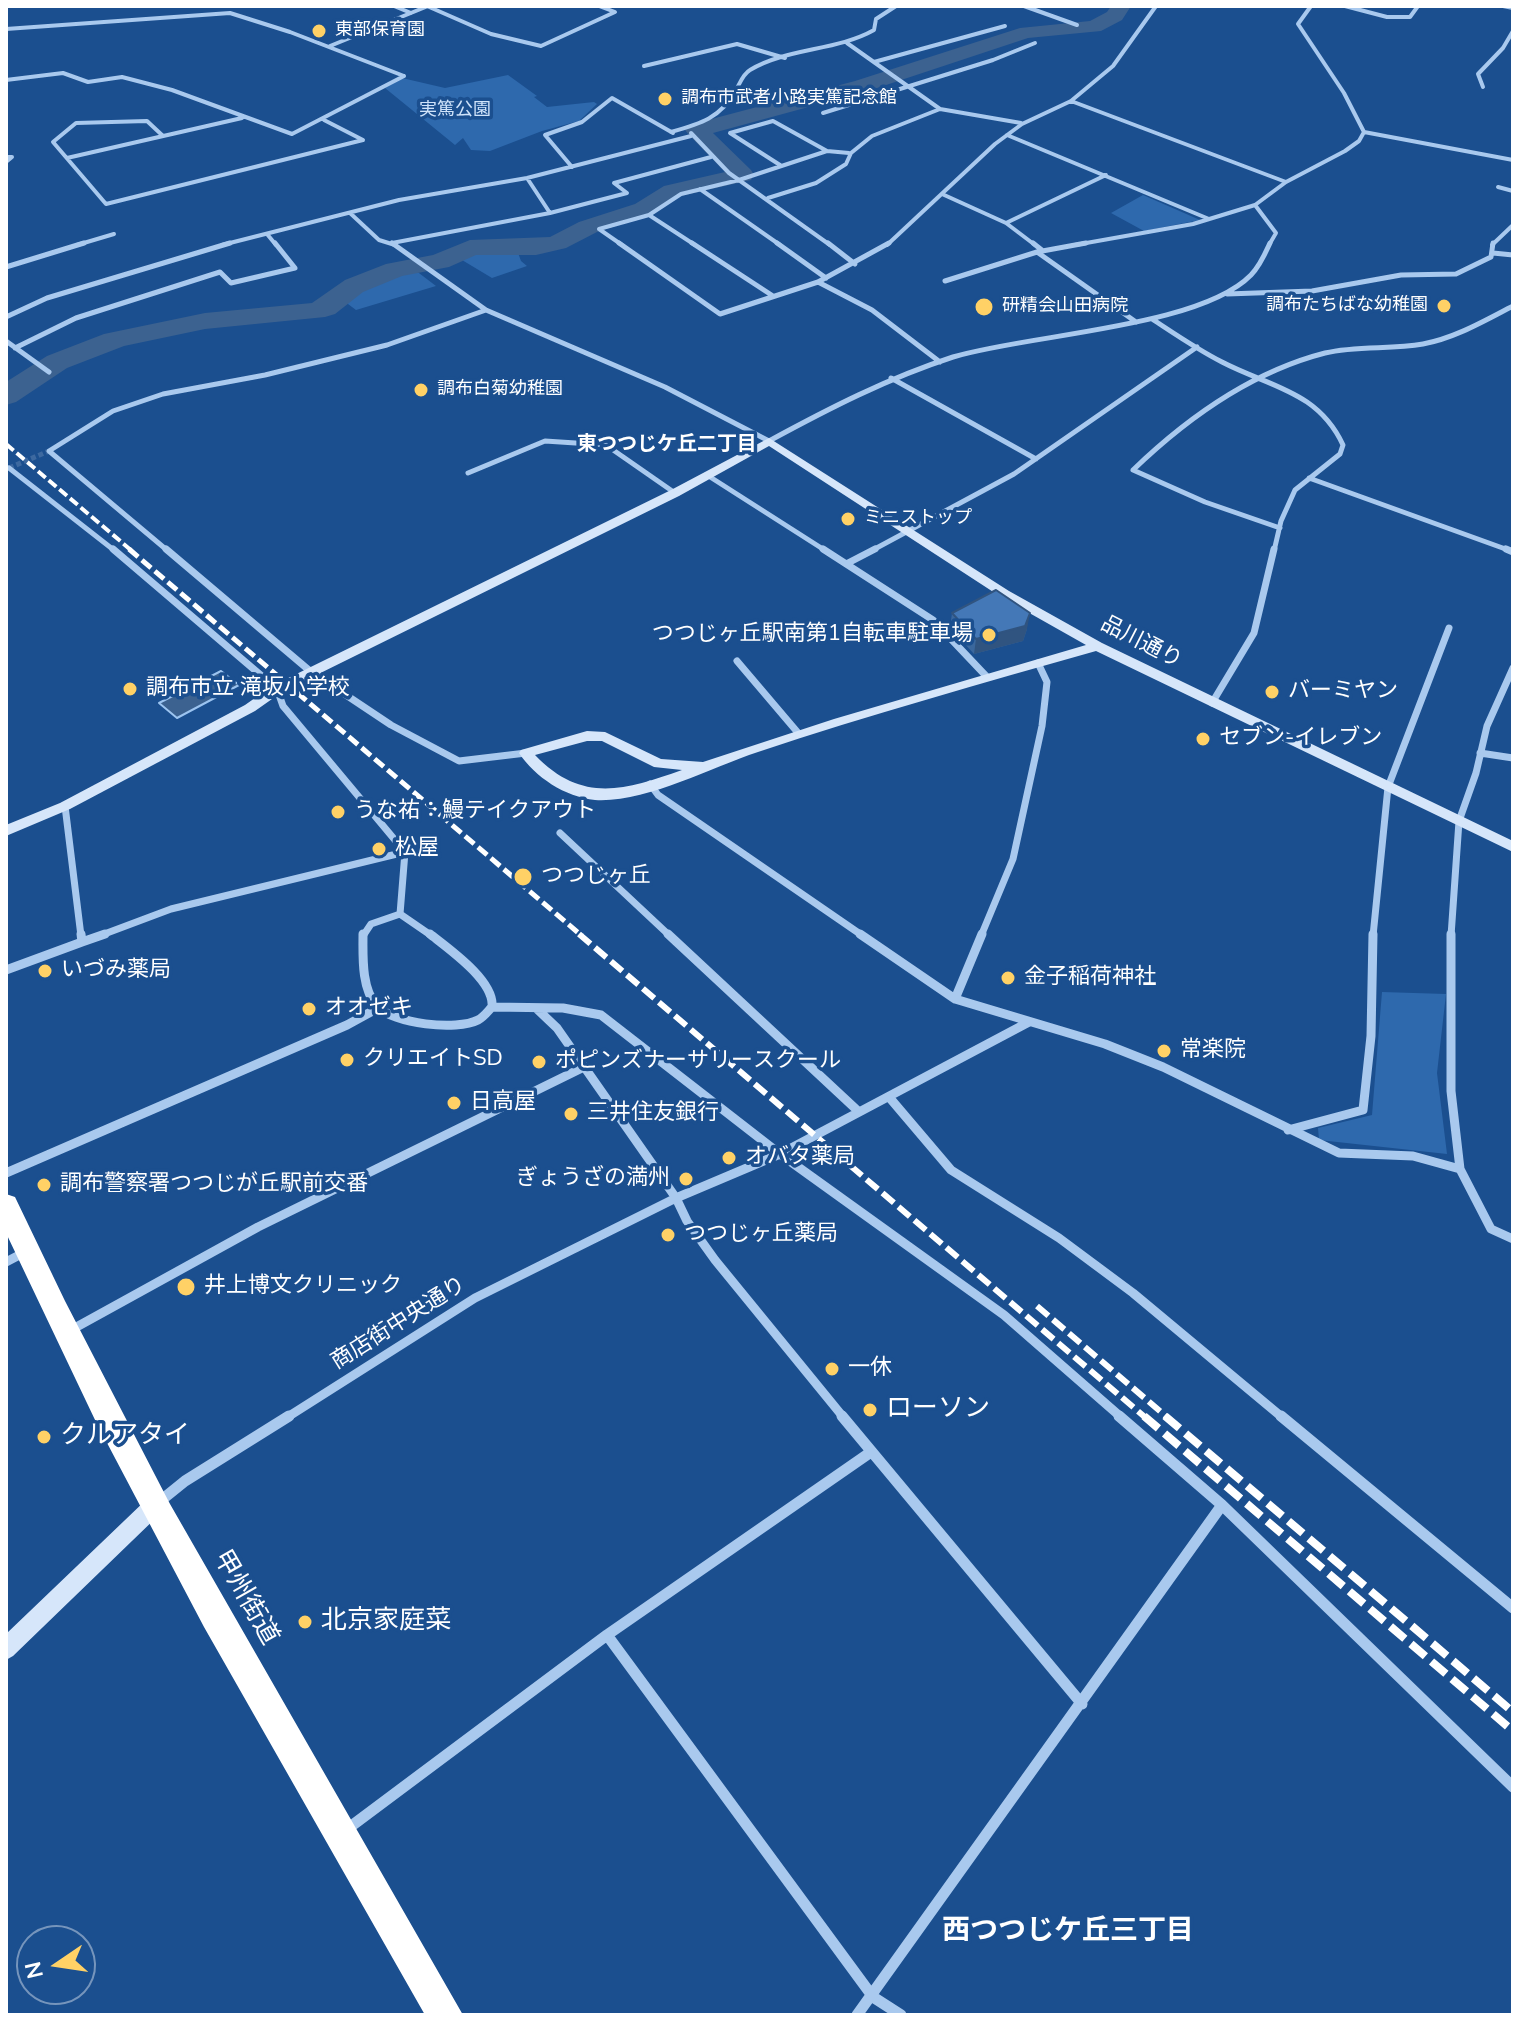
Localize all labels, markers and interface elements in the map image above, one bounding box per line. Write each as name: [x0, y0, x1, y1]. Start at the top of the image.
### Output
place label: 東部保育園: [335, 20, 425, 42]
marker: 東部保育園: [310, 22, 328, 40]
place label: 調布市武者小路実篤記念館: [681, 88, 897, 110]
marker: 調布市武者小路実篤記念館: [656, 90, 674, 108]
park label: 実篤公園: [419, 100, 491, 122]
place label: 調布たちばな幼稚園: [1266, 295, 1428, 317]
marker: 研精会山田病院: [973, 296, 995, 318]
place label: 研精会山田病院: [1002, 296, 1128, 318]
marker: 調布たちばな幼稚園: [1435, 297, 1453, 315]
place label: 調布白菊幼稚園: [437, 379, 563, 401]
marker: 調布白菊幼稚園: [412, 381, 430, 399]
district label: 東つつじケ丘二丁目: [577, 433, 757, 457]
place label: ミニストップ: [864, 508, 972, 530]
marker: ミニストップ: [839, 510, 857, 528]
street label: 品川通り: [1096, 611, 1186, 675]
place label: つつじヶ丘駅南第1自転車駐車場: [652, 622, 973, 648]
marker: つつじヶ丘駅南第1自転車駐車場: [980, 626, 998, 644]
place label: 調布市立 滝坂小学校: [146, 676, 350, 702]
place label: バーミヤン: [1288, 679, 1398, 705]
marker: 調布市立 滝坂小学校: [121, 680, 139, 698]
marker: バーミヤン: [1263, 683, 1281, 701]
place label: セブン-イレブン: [1219, 726, 1382, 752]
marker: セブン-イレブン: [1194, 730, 1212, 748]
place label: うな祐：鰻テイクアウト: [354, 799, 596, 825]
marker: うな祐：鰻テイクアウト: [329, 803, 347, 821]
place label: 松屋: [395, 836, 439, 862]
marker: 松屋: [370, 840, 388, 858]
place label: つつじヶ丘: [541, 864, 651, 890]
marker: つつじヶ丘: [512, 866, 534, 888]
place label: いづみ薬局: [61, 958, 171, 984]
marker: いづみ薬局: [36, 962, 54, 980]
place label: 金子稲荷神社: [1024, 965, 1156, 991]
marker: 金子稲荷神社: [999, 969, 1017, 987]
place label: オオゼキ: [325, 996, 413, 1022]
marker: オオゼキ: [300, 1000, 318, 1018]
place label: 常楽院: [1180, 1038, 1246, 1064]
marker: 常楽院: [1155, 1042, 1173, 1060]
place label: クリエイトSD: [363, 1047, 503, 1073]
place label: ポピンズナーサリースクール: [555, 1049, 841, 1075]
marker: クリエイトSD: [338, 1051, 356, 1069]
marker: ポピンズナーサリースクール: [530, 1053, 548, 1071]
place label: 日高屋: [470, 1090, 536, 1116]
marker: 日高屋: [445, 1094, 463, 1112]
place label: 三井住友銀行: [587, 1101, 719, 1127]
marker: 三井住友銀行: [562, 1105, 580, 1123]
place label: オバタ薬局: [745, 1145, 855, 1171]
marker: オバタ薬局: [720, 1149, 738, 1167]
place label: ぎょうざの満州: [516, 1166, 670, 1192]
marker: ぎょうざの満州: [677, 1170, 695, 1188]
place label: 調布警察署つつじが丘駅前交番: [60, 1172, 368, 1198]
marker: 調布警察署つつじが丘駅前交番: [35, 1176, 53, 1194]
place label: つつじヶ丘薬局: [684, 1222, 838, 1248]
marker: つつじヶ丘薬局: [659, 1226, 677, 1244]
street label: 商店街中央通り: [327, 1272, 471, 1376]
place label: 井上博文クリニック: [204, 1274, 402, 1300]
marker: 井上博文クリニック: [175, 1276, 197, 1298]
place label: 一休: [848, 1356, 892, 1382]
marker: 一休: [823, 1360, 841, 1378]
place label: ローソン: [886, 1394, 990, 1426]
marker: ローソン: [861, 1401, 879, 1419]
place label: クルアタイ: [60, 1421, 190, 1453]
marker: クルアタイ: [35, 1428, 53, 1446]
street label: 甲州街道: [205, 1545, 285, 1651]
place label: 北京家庭菜: [321, 1606, 451, 1638]
marker: 北京家庭菜: [296, 1613, 314, 1631]
district label: 西つつじケ丘三丁目: [942, 1915, 1194, 1949]
north arrow: [16, 1925, 96, 2005]
text: N: [18, 1959, 51, 1981]

